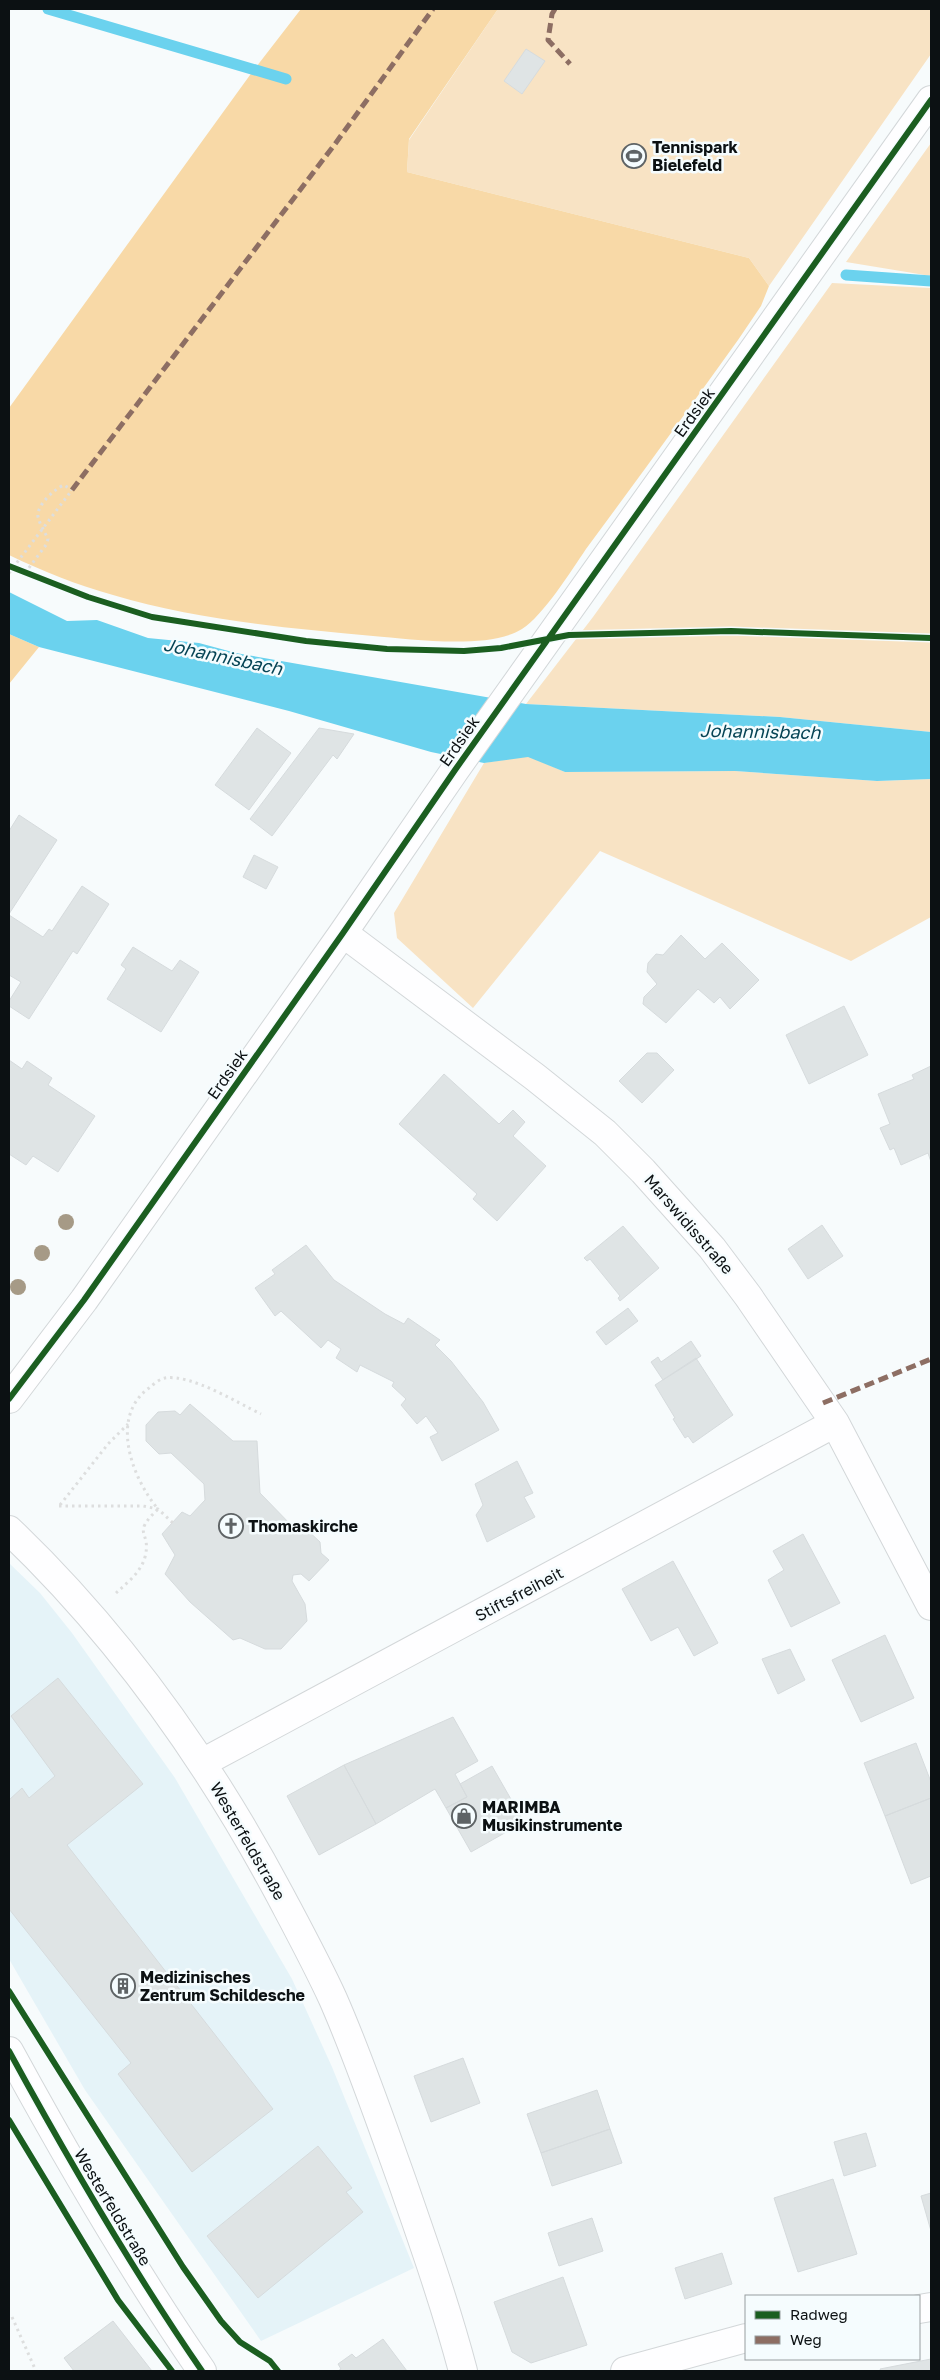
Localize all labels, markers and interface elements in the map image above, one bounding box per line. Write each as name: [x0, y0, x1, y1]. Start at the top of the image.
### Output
place label: Tennispark Bielefeld: [652, 137, 739, 175]
sports icon: Tennispark Bielefeld: [621, 143, 647, 169]
street label: Erdsiek: [669, 383, 719, 441]
water label: Johannisbach: [162, 633, 285, 679]
street label: Erdsiek: [435, 712, 483, 770]
water label: Johannisbach: [699, 719, 821, 743]
street label: Erdsiek: [203, 1045, 251, 1103]
street label: Marswidisstraße: [640, 1170, 738, 1278]
church icon: Thomaskirche: [218, 1513, 244, 1539]
place label: Thomaskirche: [248, 1516, 358, 1536]
street label: Stiftsfreiheit: [472, 1562, 566, 1626]
street label: Westerfeldstraße: [206, 1778, 290, 1904]
place label: MARIMBA Musikinstrumente: [482, 1797, 622, 1835]
shop icon: MARIMBA Musikinstrumente: [451, 1803, 477, 1829]
place label: Medizinisches Zentrum Schildesche: [140, 1967, 305, 2005]
building icon: Medizinisches Zentrum Schildesche: [110, 1973, 136, 1999]
street label: Westerfeldstraße: [70, 2145, 156, 2269]
legend: [745, 2295, 920, 2360]
text: Radweg: [790, 2305, 848, 2323]
text: Weg: [790, 2330, 822, 2348]

